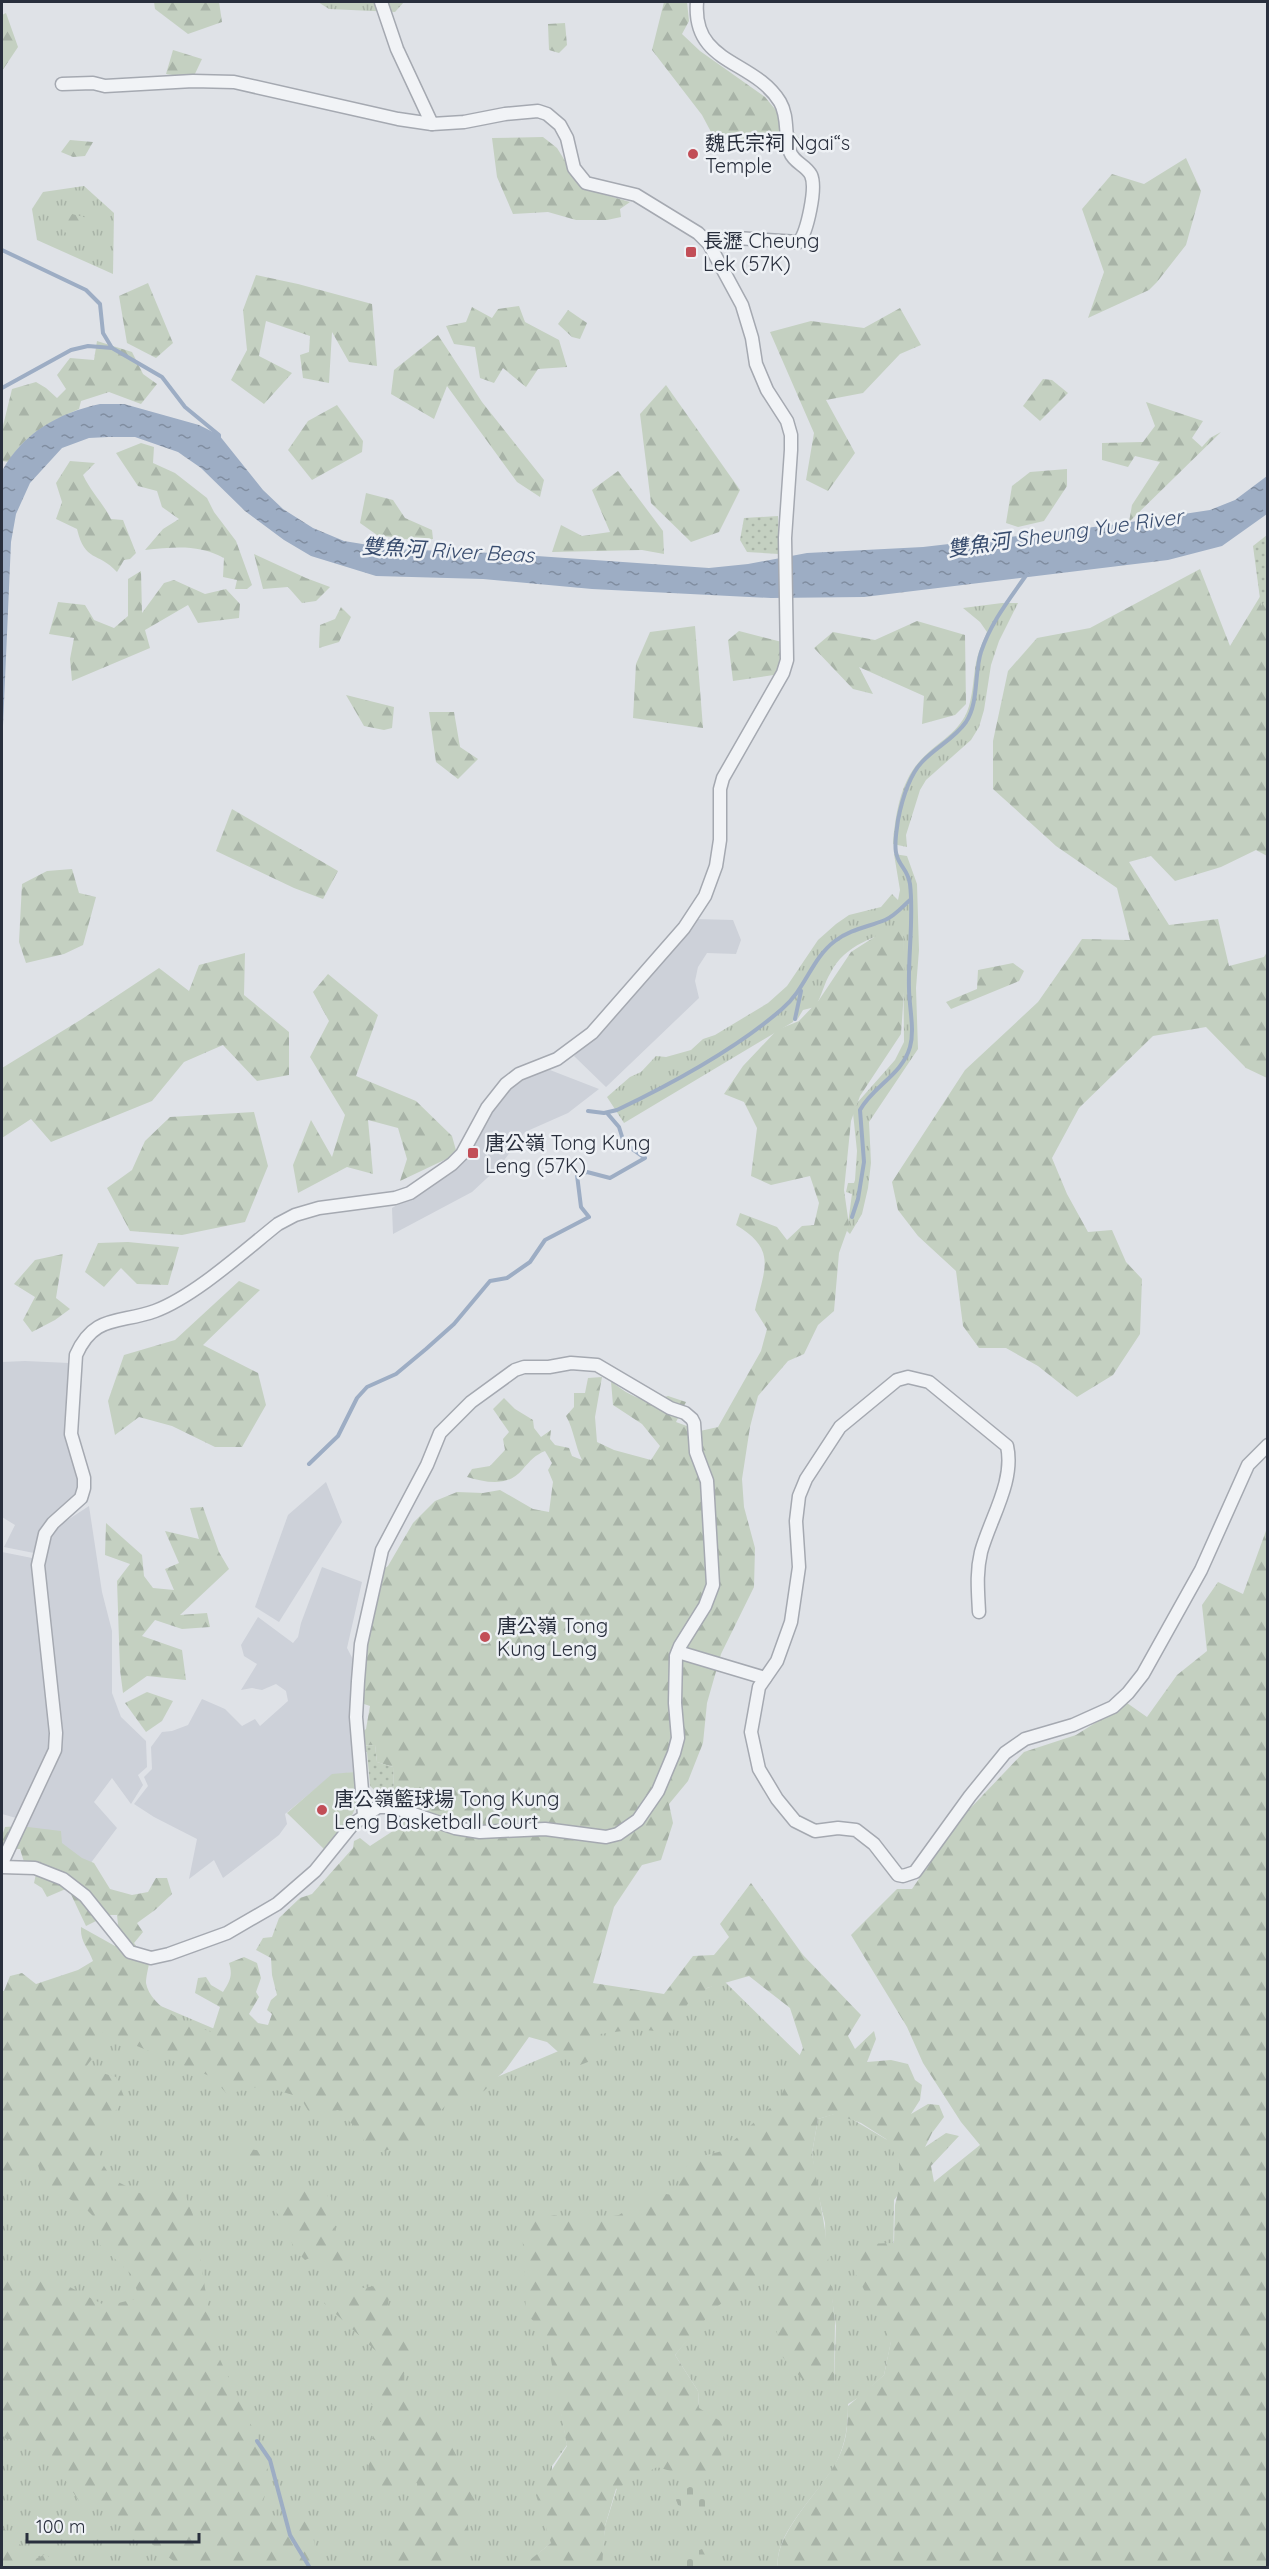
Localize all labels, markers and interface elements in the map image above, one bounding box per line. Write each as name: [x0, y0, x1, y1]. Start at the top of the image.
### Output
place label: 魏氏宗祠 Ngai“s Temple: [705, 130, 850, 178]
marker: 魏氏宗祠 Ngai“s Temple: [686, 147, 700, 161]
place label: 長瀝 Cheung Lek (57K): [703, 228, 820, 276]
marker: 長瀝 Cheung Lek (57K): [684, 245, 698, 259]
water label: 雙魚河 Sheung Yue River: [946, 502, 1187, 561]
water label: 雙魚河 River Beas: [361, 533, 536, 568]
place label: 唐公嶺 Tong Kung Leng (57K): [485, 1130, 650, 1178]
marker: 唐公嶺 Tong Kung Leng (57K): [466, 1146, 480, 1160]
place label: 唐公嶺 Tong Kung Leng: [497, 1613, 608, 1661]
marker: 唐公嶺 Tong Kung Leng: [478, 1630, 492, 1644]
place label: 唐公嶺籃球場 Tong Kung Leng Basketball Court: [334, 1786, 559, 1834]
marker: 唐公嶺籃球場 Tong Kung Leng Basketball Court: [315, 1803, 329, 1817]
scale bar: [27, 2506, 200, 2544]
text: 100 m: [36, 2515, 85, 2538]

